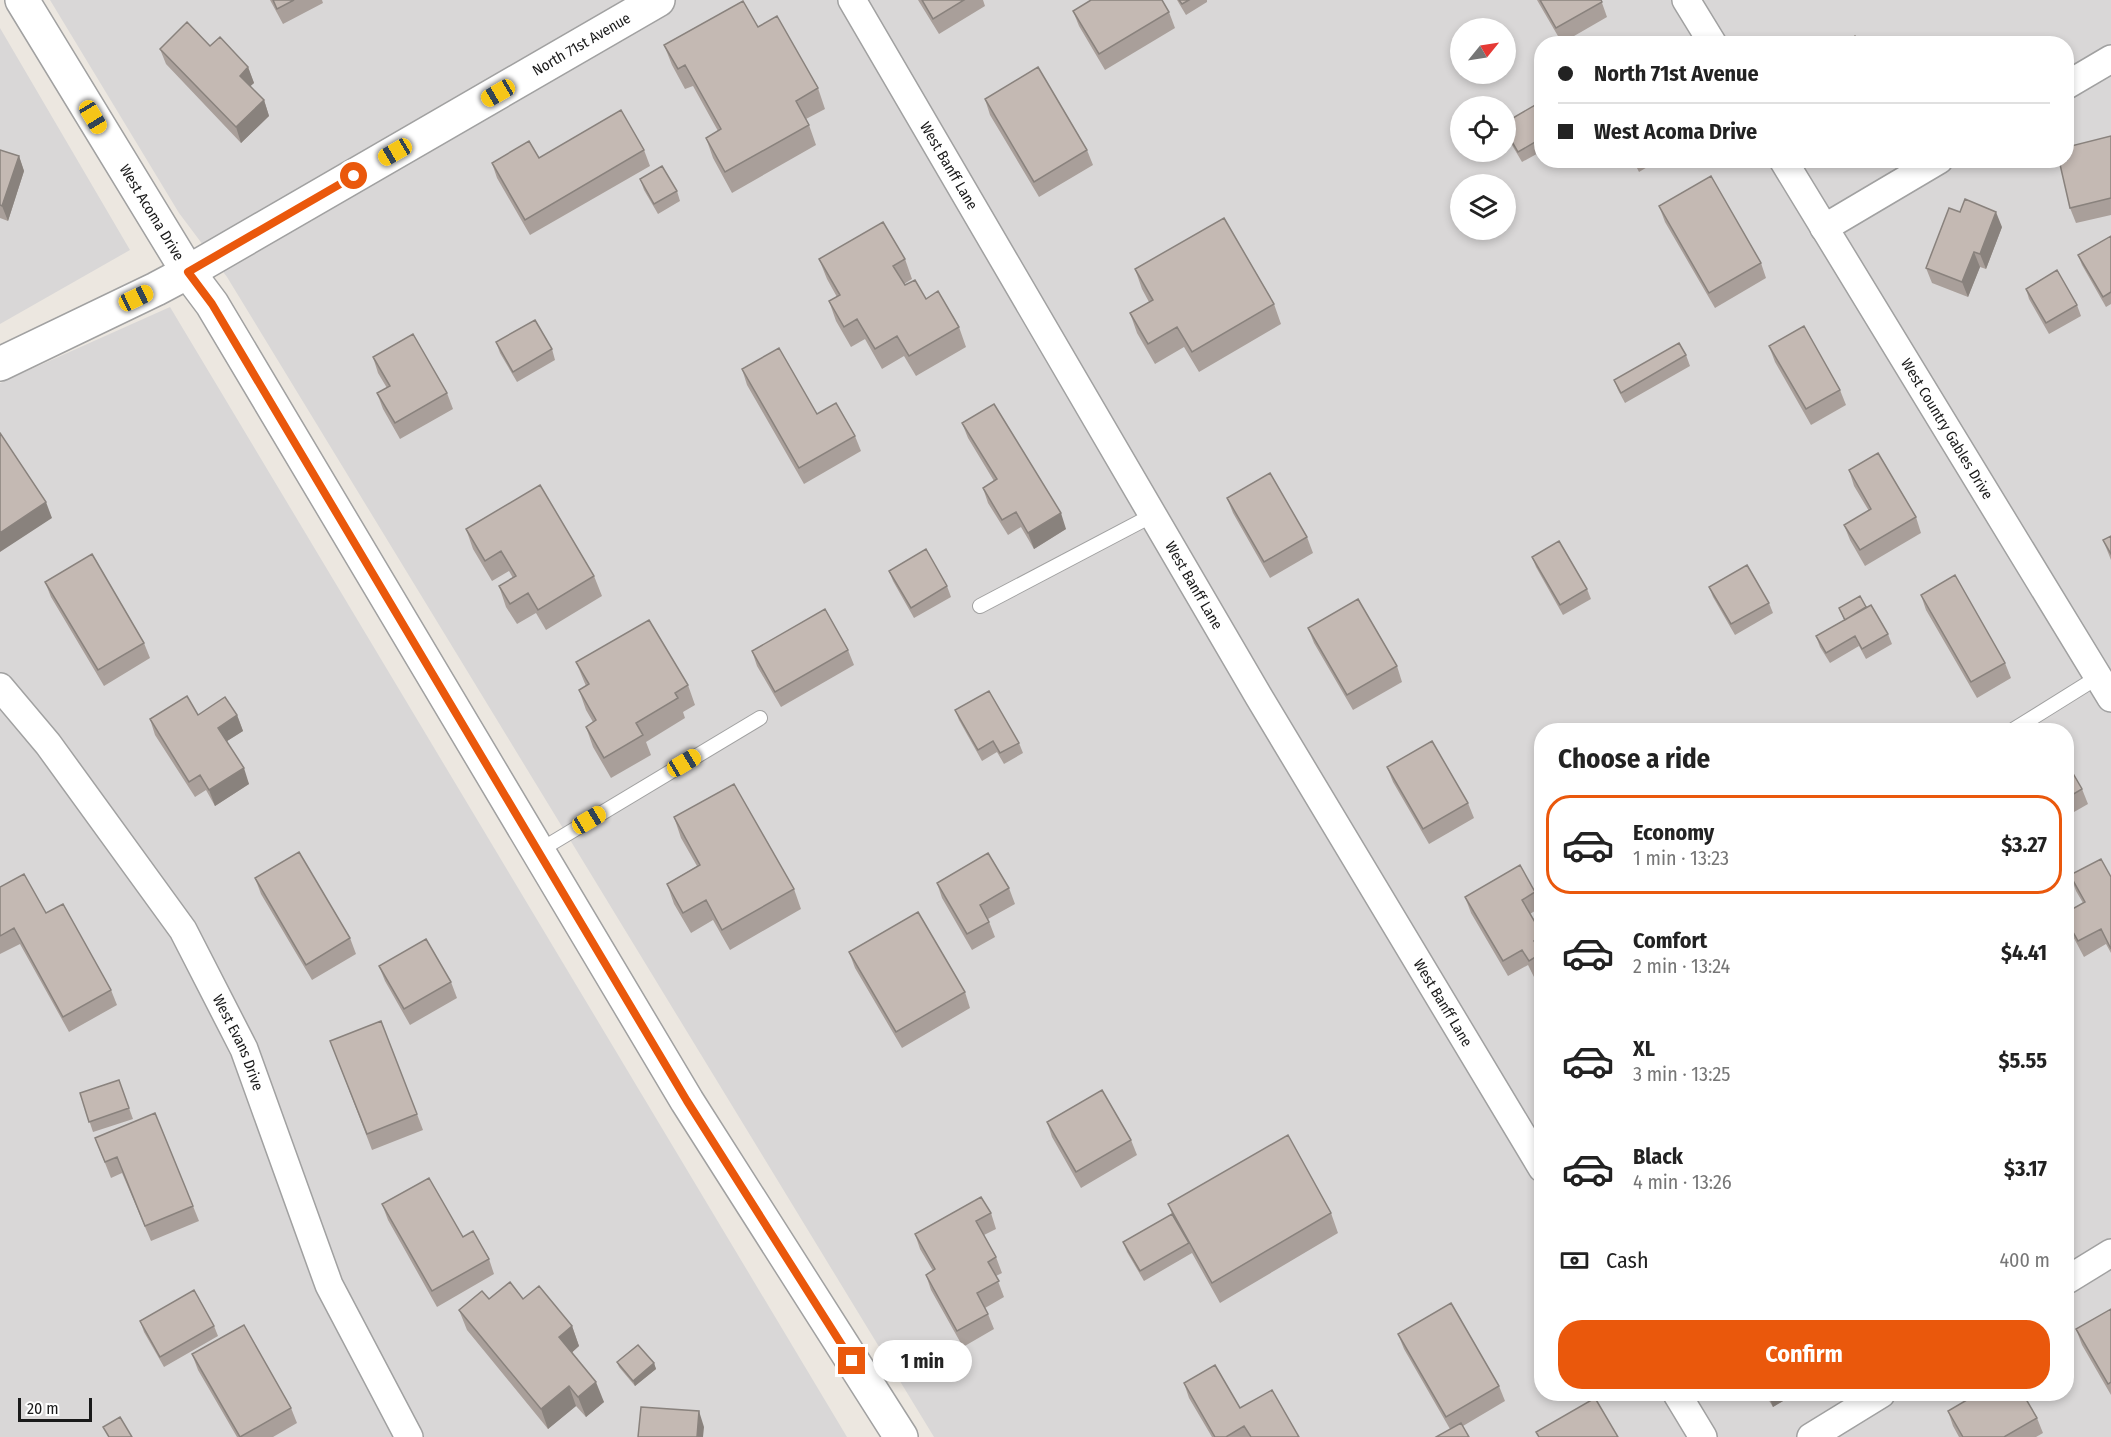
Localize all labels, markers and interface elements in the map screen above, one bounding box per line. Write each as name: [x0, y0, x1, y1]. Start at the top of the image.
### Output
street label: North 71st Avenue: [529, 9, 634, 80]
north arrow: [1450, 18, 1516, 84]
map controls: [1450, 18, 1516, 240]
text: North 71st Avenue: [1594, 60, 1759, 87]
car: [478, 76, 518, 110]
button: locate: [1450, 96, 1516, 162]
car: [76, 97, 110, 137]
text: West Acoma Drive: [1594, 118, 1757, 145]
street label: West Banff Lane: [916, 119, 981, 213]
car: [375, 135, 415, 169]
street label: West Acoma Drive: [116, 161, 188, 264]
route start: [340, 162, 367, 189]
button: layers: [1450, 174, 1516, 240]
car: [116, 282, 156, 314]
street label: West Country Gables Drive: [1897, 355, 1997, 503]
street label: West Banff Lane: [1161, 538, 1227, 633]
text: Choose a ride: [1558, 743, 1710, 775]
car: [664, 746, 704, 780]
car: [569, 803, 609, 837]
icon: car: [1561, 818, 1615, 872]
text: Economy: [1633, 819, 1714, 846]
text: $3.27: [2001, 831, 2047, 858]
text: 1 min · 13:23: [1633, 846, 1729, 870]
icon: car: [1561, 926, 1615, 980]
text: Comfort: [1633, 927, 1707, 954]
text: $4.41: [2001, 939, 2047, 966]
text: 2 min · 13:24: [1633, 954, 1730, 978]
street label: West Banff Lane: [1410, 956, 1476, 1050]
street label: West Evans Drive: [209, 992, 267, 1093]
icon: car: [1561, 1034, 1615, 1088]
text: XL: [1633, 1035, 1655, 1062]
text: $5.55: [1998, 1047, 2047, 1074]
text: 3 min · 13:25: [1633, 1062, 1730, 1086]
icon: car: [1561, 1142, 1615, 1196]
text: Black: [1633, 1143, 1683, 1170]
text: $3.17: [2004, 1155, 2047, 1182]
text: 4 min · 13:26: [1633, 1170, 1732, 1194]
icon: cash: [1558, 1244, 1591, 1277]
text: Cash: [1606, 1247, 1649, 1274]
text: 400 m: [1999, 1248, 2050, 1272]
button: Confirm: [1558, 1320, 2050, 1389]
callout: 1 min: [873, 1340, 972, 1382]
route end: [838, 1347, 865, 1374]
text: 1 min: [901, 1349, 944, 1373]
scale bar: [18, 1395, 92, 1422]
text: 20 m: [27, 1399, 58, 1418]

